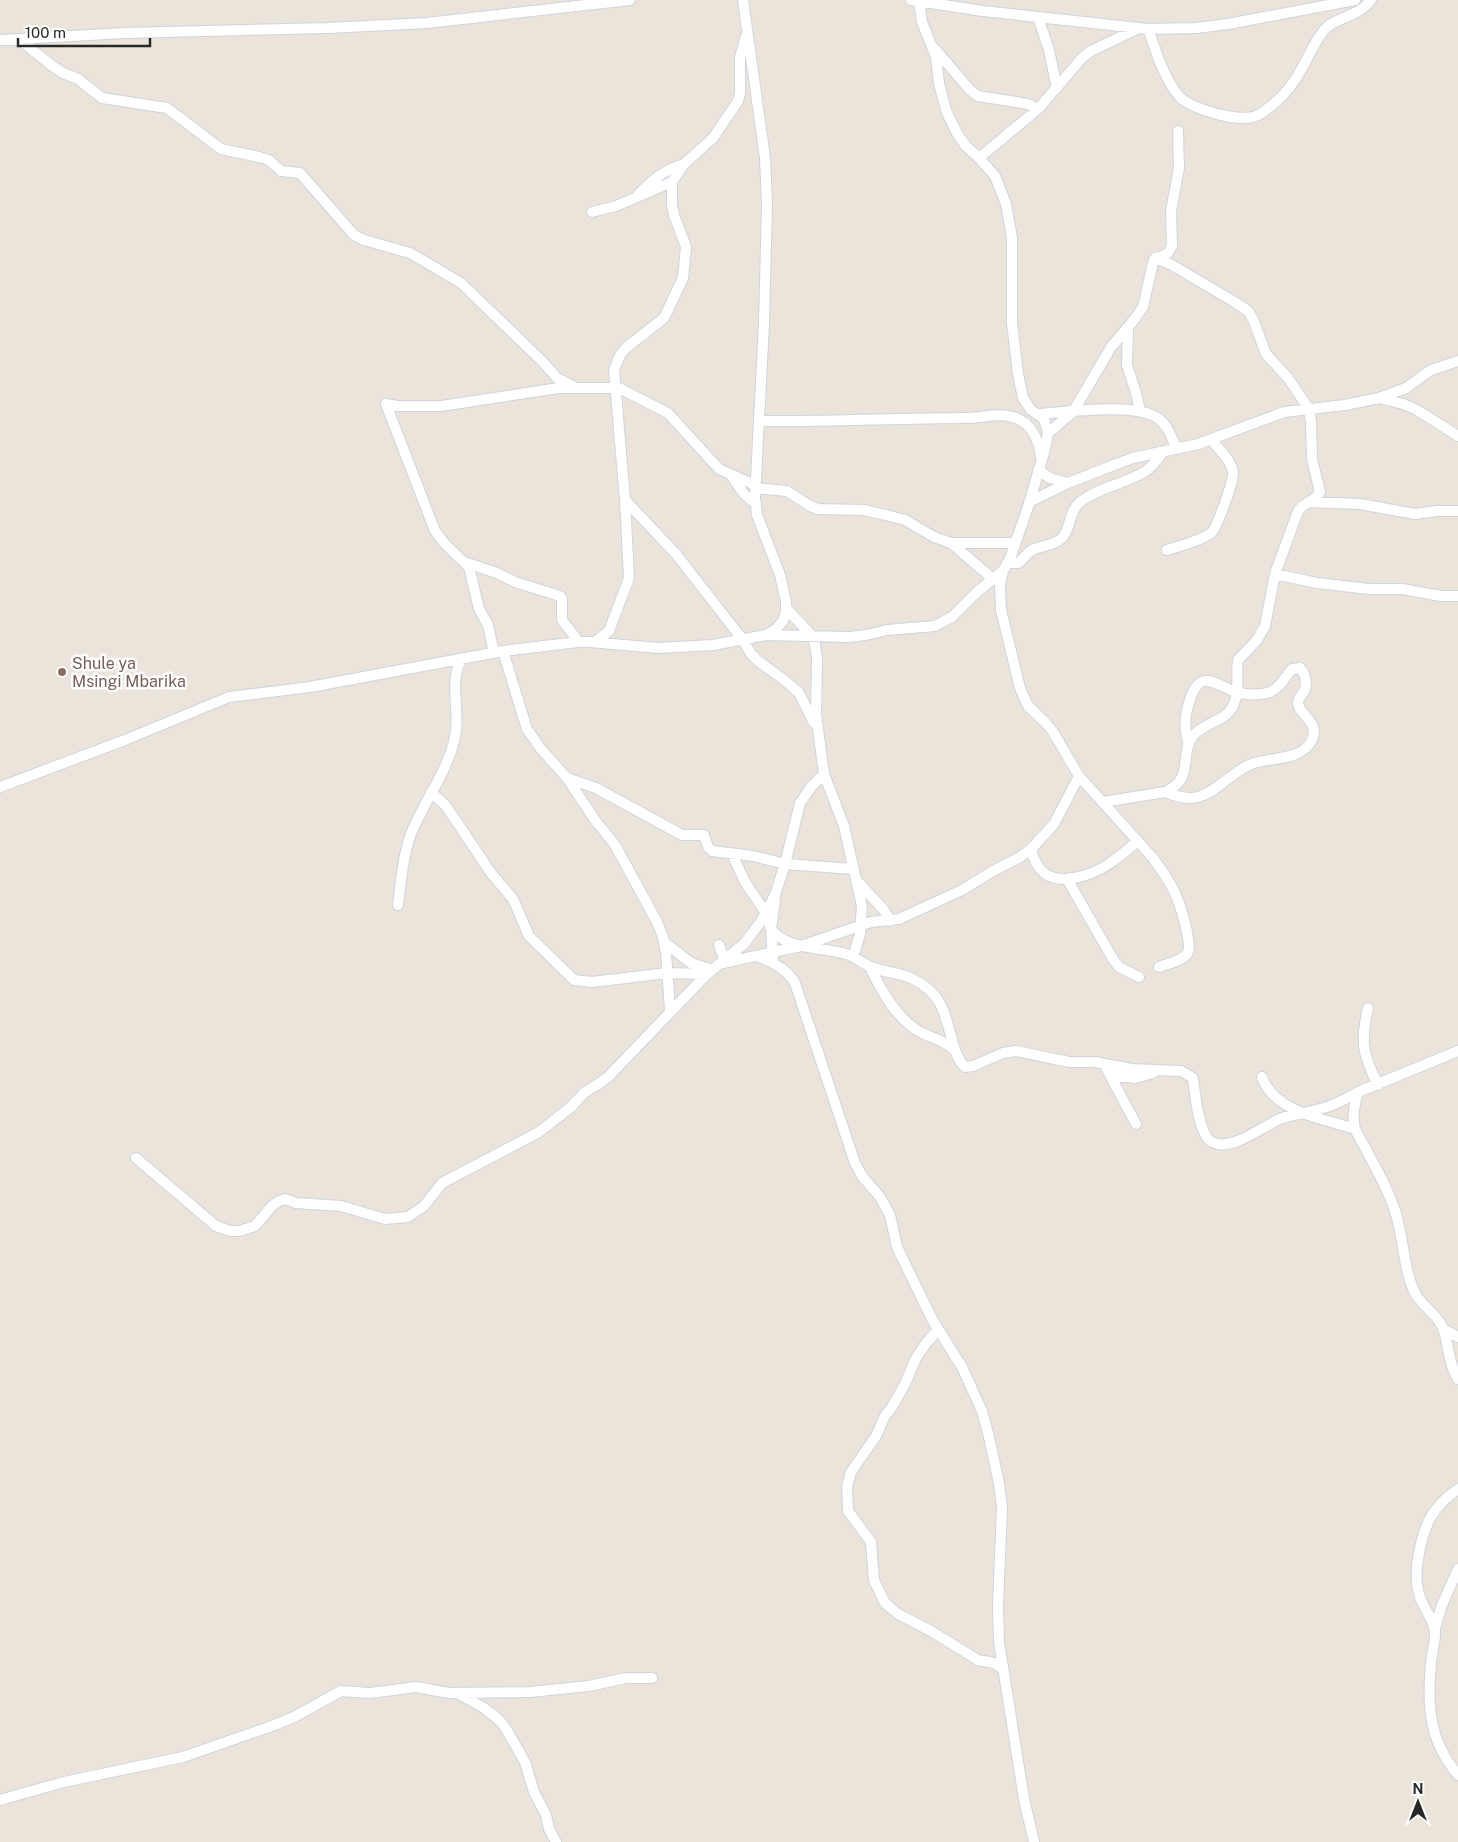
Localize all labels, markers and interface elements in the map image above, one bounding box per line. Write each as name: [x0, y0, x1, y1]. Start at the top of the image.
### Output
scale bar: [18, 15, 150, 47]
text: 100 m: [25, 24, 66, 41]
place label: Shule ya Msingi Mbarika: [72, 654, 186, 691]
marker: Shule ya Msingi Mbarika: [56, 666, 68, 678]
north arrow: [1393, 1777, 1443, 1827]
text: N: [1413, 1781, 1423, 1797]

